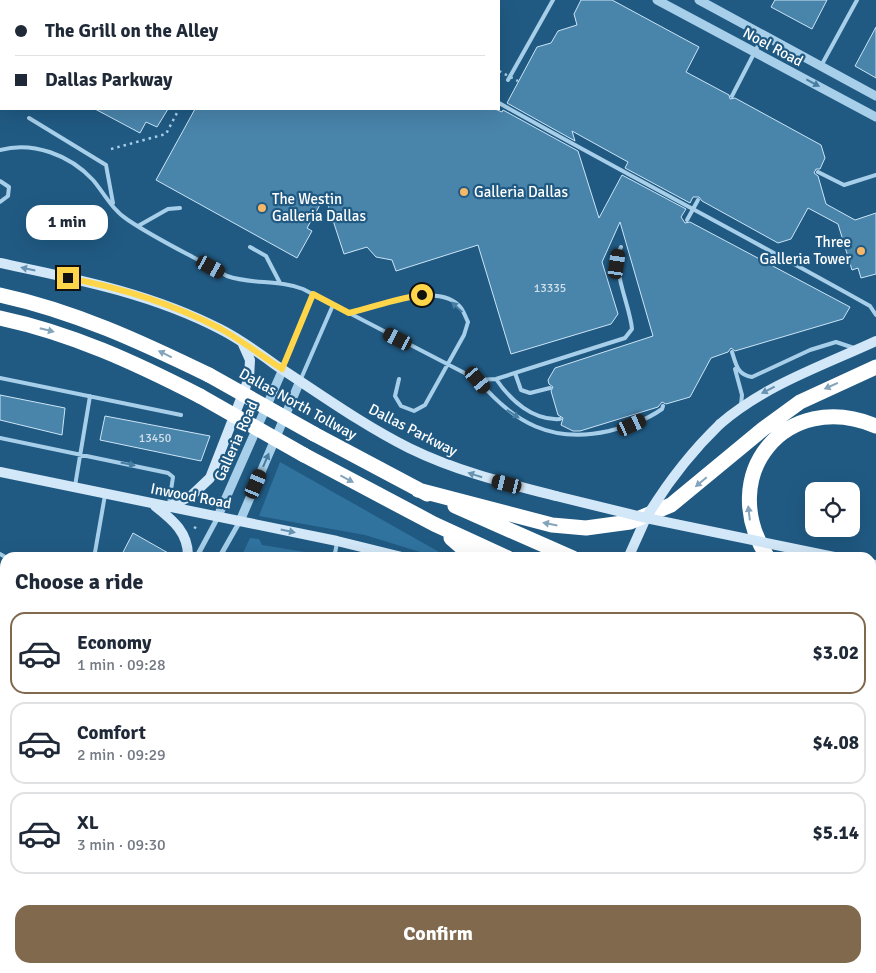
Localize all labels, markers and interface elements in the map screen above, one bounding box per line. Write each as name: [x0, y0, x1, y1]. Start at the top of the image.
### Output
text: The Grill on the Alley: [45, 19, 218, 43]
street label: Noel Road: [740, 24, 806, 70]
text: Dallas Parkway: [45, 68, 173, 92]
one-way arrow: [806, 79, 820, 88]
place label: Galleria Dallas: [474, 183, 568, 201]
marker: Galleria Dallas: [458, 186, 470, 198]
place label: The Westin Galleria Dallas: [272, 190, 366, 225]
marker: The Westin Galleria Dallas: [256, 202, 268, 214]
callout: 1 min: [27, 206, 109, 240]
text: 1 min: [48, 212, 86, 232]
place label: Three Galleria Tower: [760, 233, 851, 268]
marker: Three Galleria Tower: [855, 245, 867, 257]
car: [607, 248, 626, 280]
car: [194, 253, 227, 281]
one-way arrow: [20, 265, 36, 273]
route end: [57, 267, 79, 289]
house number: 13335: [534, 281, 566, 296]
route start: [411, 284, 433, 306]
one-way arrow: [451, 301, 463, 313]
one-way arrow: [40, 326, 55, 334]
car: [381, 326, 414, 352]
one-way arrow: [158, 350, 172, 358]
street label: Dallas North Tollway: [236, 364, 360, 444]
car: [462, 364, 493, 396]
one-way arrow: [824, 383, 838, 391]
one-way arrow: [761, 386, 775, 394]
street label: Galleria Road: [210, 398, 262, 484]
street label: Dallas Parkway: [366, 400, 460, 460]
one-way arrow: [506, 409, 519, 419]
car: [615, 412, 648, 438]
house number: 13450: [139, 431, 171, 446]
one-way arrow: [263, 453, 271, 467]
one-way arrow: [120, 461, 136, 469]
car: [243, 467, 268, 501]
one-way arrow: [467, 470, 482, 478]
car: [490, 473, 523, 495]
one-way arrow: [340, 474, 354, 483]
one-way arrow: [694, 476, 707, 487]
street label: Inwood Road: [149, 479, 233, 513]
map controls: [805, 482, 860, 537]
button: locate: [805, 482, 860, 537]
one-way arrow: [745, 505, 753, 521]
one-way arrow: [542, 520, 558, 528]
one-way arrow: [280, 527, 296, 535]
text: Choose a ride: [15, 568, 143, 595]
icon: car: [17, 631, 62, 676]
text: Economy: [77, 631, 151, 655]
text: $3.02: [813, 641, 859, 665]
text: 1 min · 09:28: [77, 655, 166, 675]
icon: car: [17, 721, 62, 766]
text: Comfort: [77, 721, 146, 745]
text: $4.08: [813, 731, 859, 755]
text: 2 min · 09:29: [77, 745, 166, 765]
icon: car: [17, 811, 62, 856]
text: XL: [77, 811, 99, 835]
text: $5.14: [813, 821, 859, 845]
text: 3 min · 09:30: [77, 835, 166, 855]
button: Confirm: [15, 905, 861, 963]

